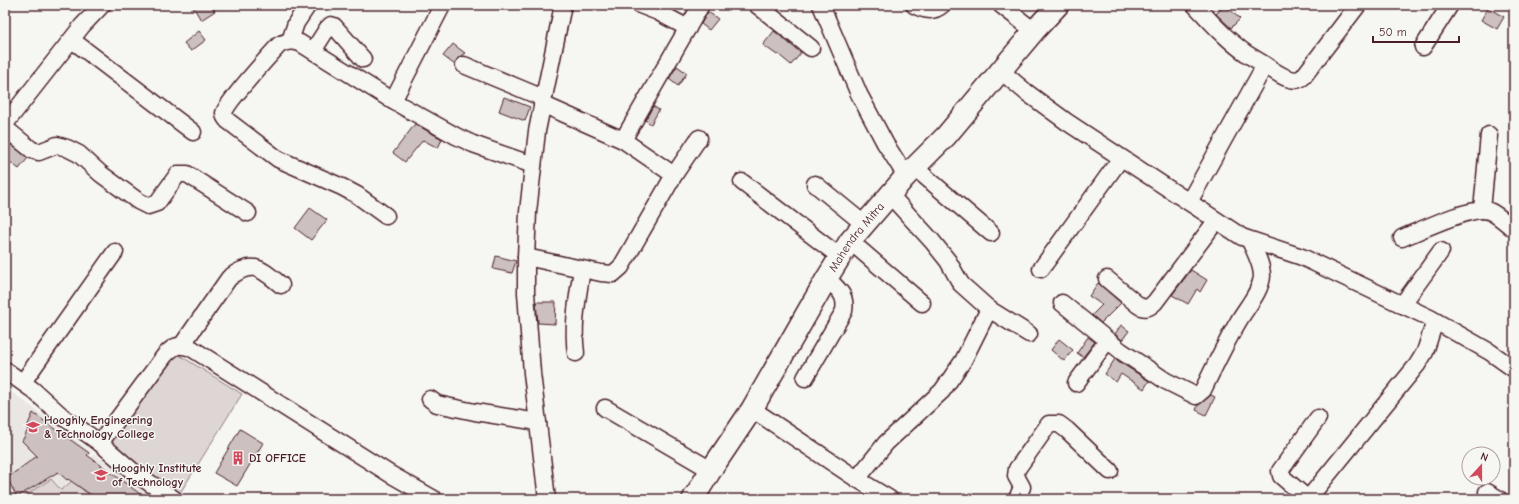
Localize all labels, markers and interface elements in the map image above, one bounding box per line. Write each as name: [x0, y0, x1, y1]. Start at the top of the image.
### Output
scale bar: [1373, 18, 1459, 44]
text: 50 m: [1379, 25, 1407, 39]
street label: Mahendra Mitra: [826, 200, 887, 274]
place label: Hooghly Engineering & Technology College: [44, 413, 155, 441]
school or university icon: Hooghly Engineering & Technology College: [25, 419, 41, 435]
north arrow: [1461, 446, 1501, 486]
building icon: DI OFFICE: [230, 450, 246, 466]
text: N: [1479, 450, 1490, 464]
place label: DI OFFICE: [249, 451, 306, 465]
place label: Hooghly Institute of Technology: [112, 461, 202, 489]
school or university icon: Hooghly Institute of Technology: [93, 467, 109, 483]

